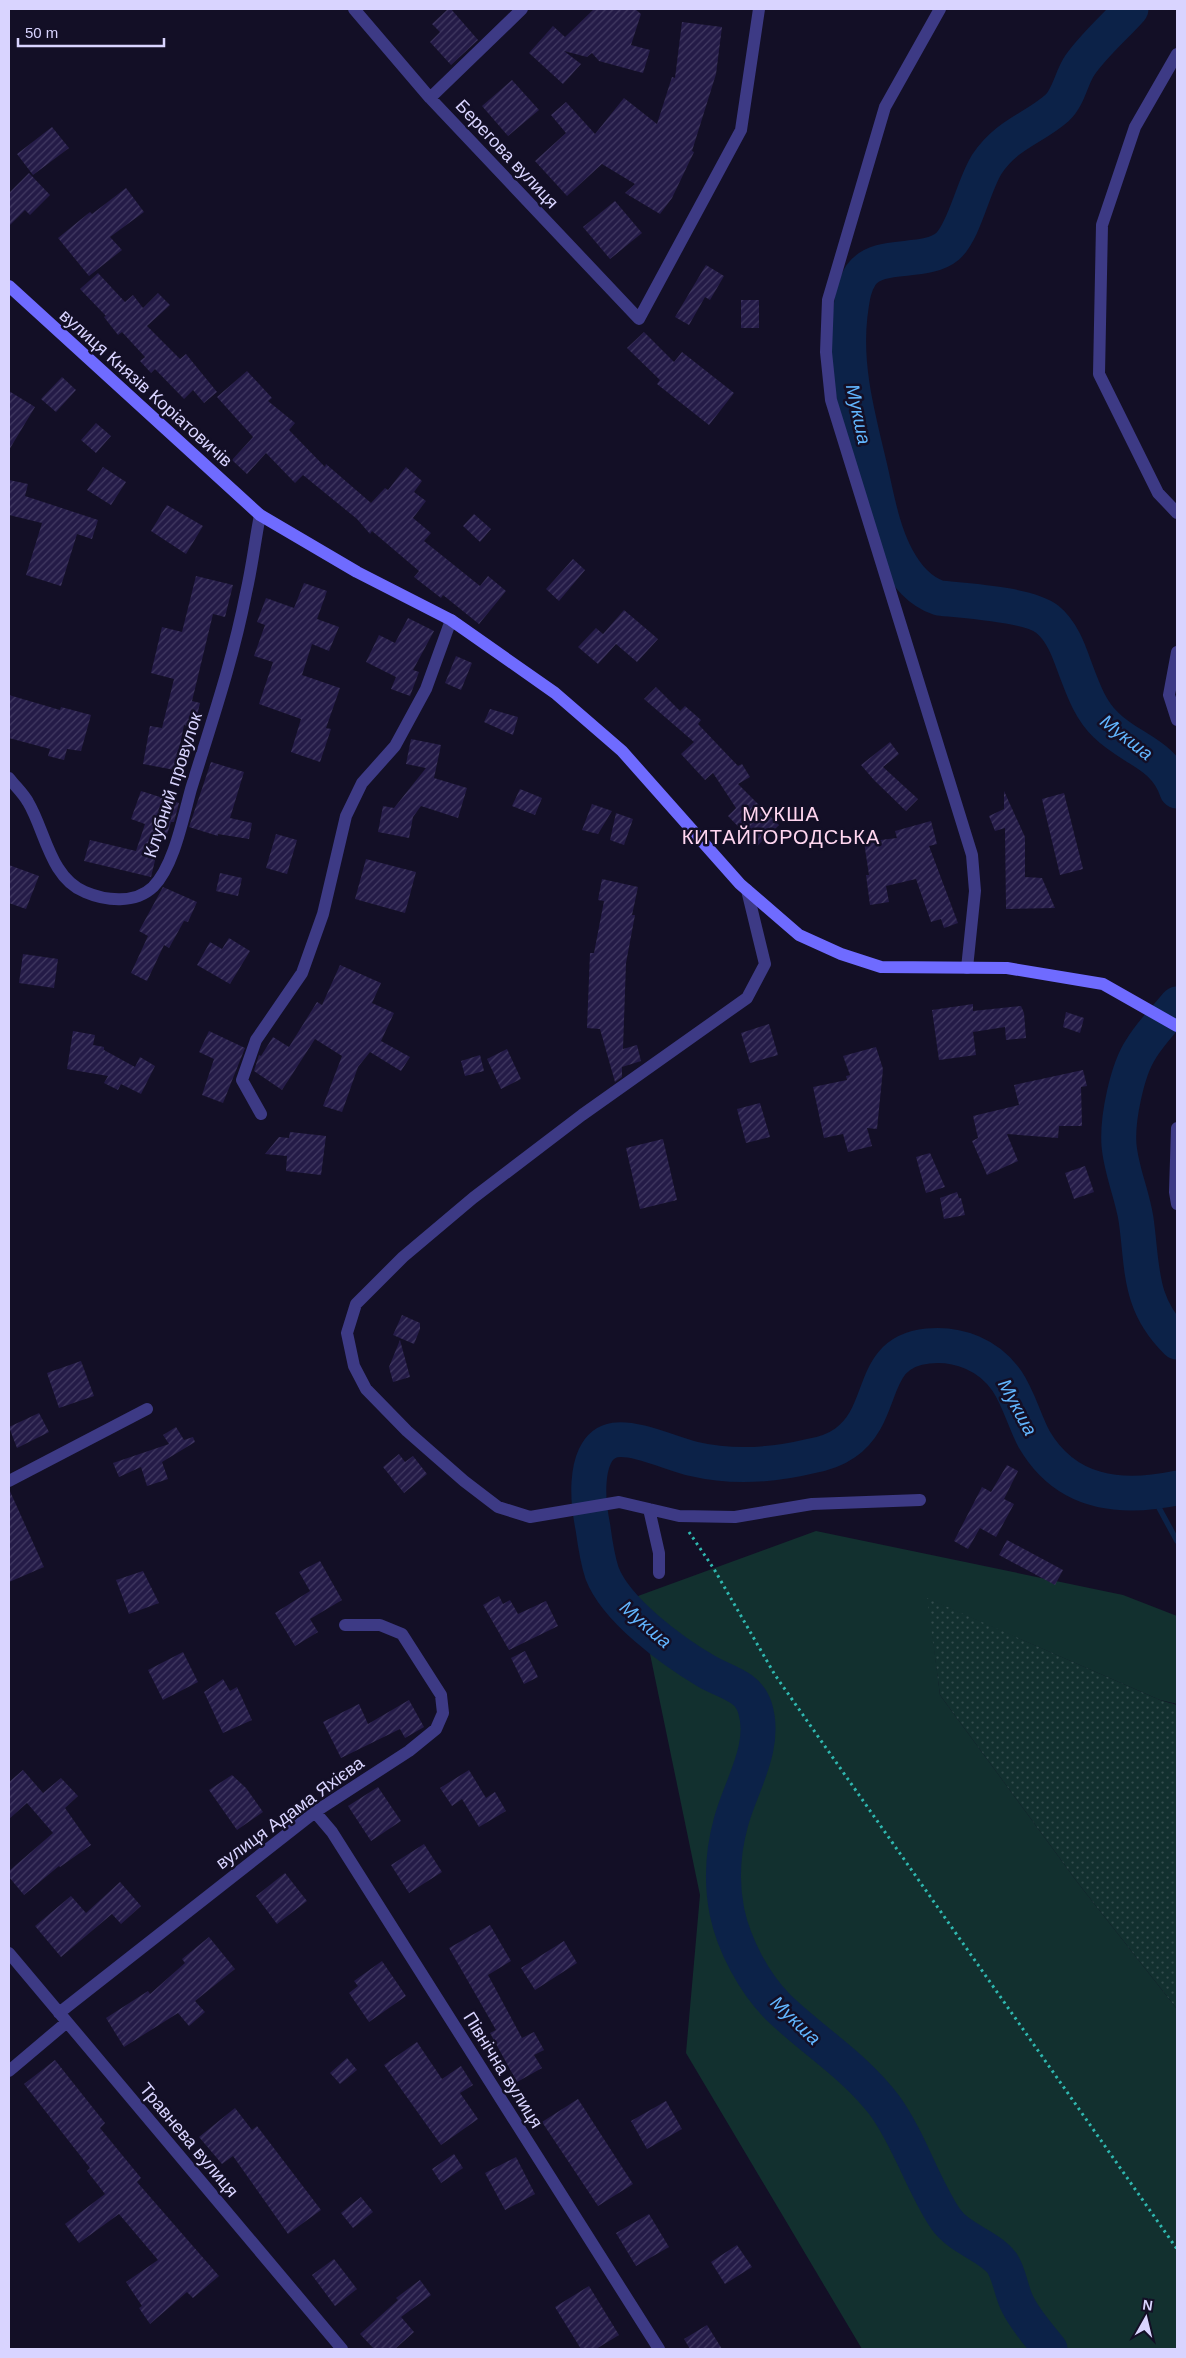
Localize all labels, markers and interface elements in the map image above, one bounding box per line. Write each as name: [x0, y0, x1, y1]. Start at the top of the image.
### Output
scale bar: [18, 15, 164, 47]
text: 50 m: [25, 24, 58, 41]
street label: Берегова вулиця: [452, 96, 562, 212]
street label: вулиця Князів Коріатовичів: [56, 305, 236, 471]
water label: Мукша: [842, 382, 875, 446]
street label: Клубний провулок: [140, 710, 206, 860]
water label: Мукша: [1096, 710, 1157, 764]
district label: МУКША КИТАЙГОРОДСЬКА: [682, 803, 880, 848]
water label: Мукша: [994, 1375, 1041, 1439]
water label: Мукша: [616, 1596, 676, 1652]
street label: вулиця Адама Яхієва: [212, 1752, 369, 1873]
water label: Мукша: [766, 1992, 825, 2049]
street label: Північна вулиця: [459, 2008, 547, 2132]
street label: Травнева вулиця: [136, 2079, 242, 2201]
north arrow: [1121, 2293, 1171, 2343]
text: N: [1142, 2296, 1154, 2314]

